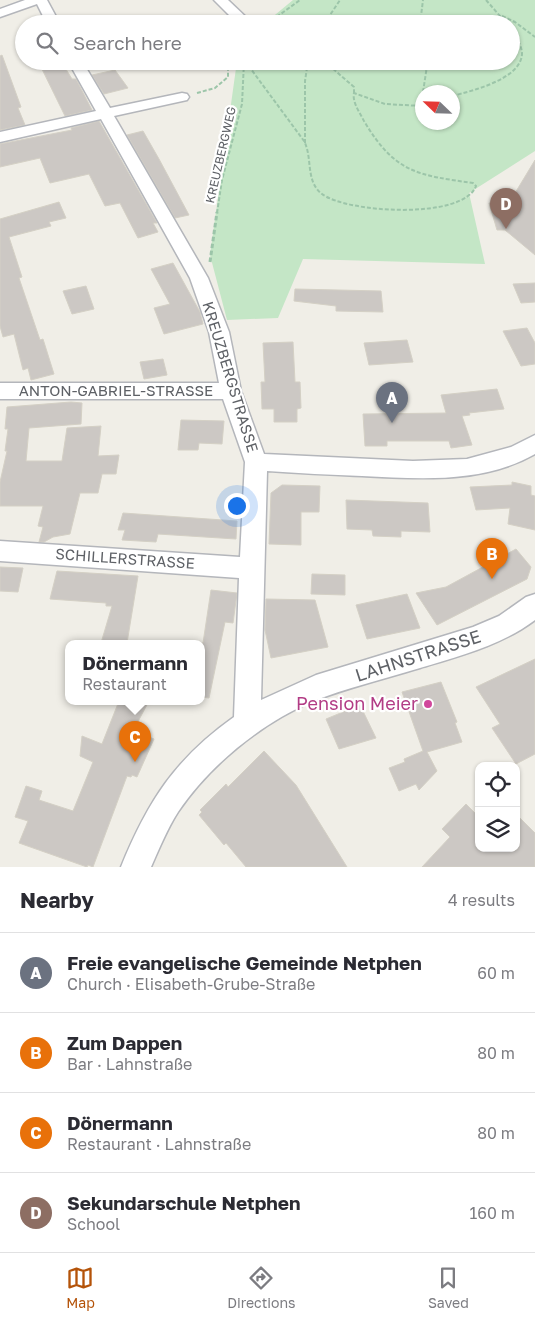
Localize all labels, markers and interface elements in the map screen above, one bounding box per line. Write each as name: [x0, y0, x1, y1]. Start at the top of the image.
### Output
search box: [15, 15, 520, 70]
icon: search: [33, 29, 61, 57]
text: Search here: [73, 31, 182, 54]
north arrow: [415, 85, 460, 130]
street label: KREUZBERGWEG: [202, 105, 239, 205]
pin: D: [490, 188, 522, 229]
street label: KREUZBERGSTRASSE: [199, 299, 262, 454]
street label: ANTON-GABRIEL-STRASSE: [19, 381, 213, 399]
pin: A: [376, 382, 408, 423]
your location: [224, 493, 250, 519]
pin: B: [476, 538, 508, 579]
street label: SCHILLERSTRASSE: [55, 544, 195, 572]
street label: LAHNSTRASSE: [352, 624, 483, 686]
popup: [65, 640, 205, 705]
text: Dönermann: [82, 651, 188, 674]
text: Restaurant: [82, 674, 167, 694]
place label: Pension Meier: [296, 692, 418, 714]
marker: Pension Meier: [422, 698, 434, 710]
pin: C: [119, 721, 151, 762]
map controls: [475, 762, 520, 852]
button: locate: [475, 762, 520, 807]
button: layers: [475, 807, 520, 852]
text: Nearby: [20, 887, 94, 913]
text: 4 results: [448, 890, 515, 910]
text: Freie evangelische Gemeinde Netphen: [67, 951, 422, 974]
text: A: [30, 963, 42, 983]
text: 60 m: [477, 963, 515, 983]
text: Church · Elisabeth-Grube-Straße: [67, 974, 315, 994]
text: Zum Dappen: [67, 1031, 182, 1054]
text: B: [30, 1043, 42, 1063]
text: 80 m: [477, 1043, 515, 1063]
text: Bar · Lahnstraße: [67, 1054, 192, 1074]
text: Dönermann: [67, 1111, 173, 1134]
text: C: [30, 1123, 42, 1143]
text: 80 m: [477, 1123, 515, 1143]
text: Restaurant · Lahnstraße: [67, 1134, 251, 1154]
text: Sekundarschule Netphen: [67, 1191, 301, 1214]
text: D: [30, 1203, 42, 1223]
text: 160 m: [469, 1203, 515, 1223]
text: School: [67, 1214, 120, 1234]
tab: Map: [66, 1264, 95, 1311]
tab: Directions: [227, 1264, 296, 1311]
tab: Saved: [428, 1264, 469, 1311]

